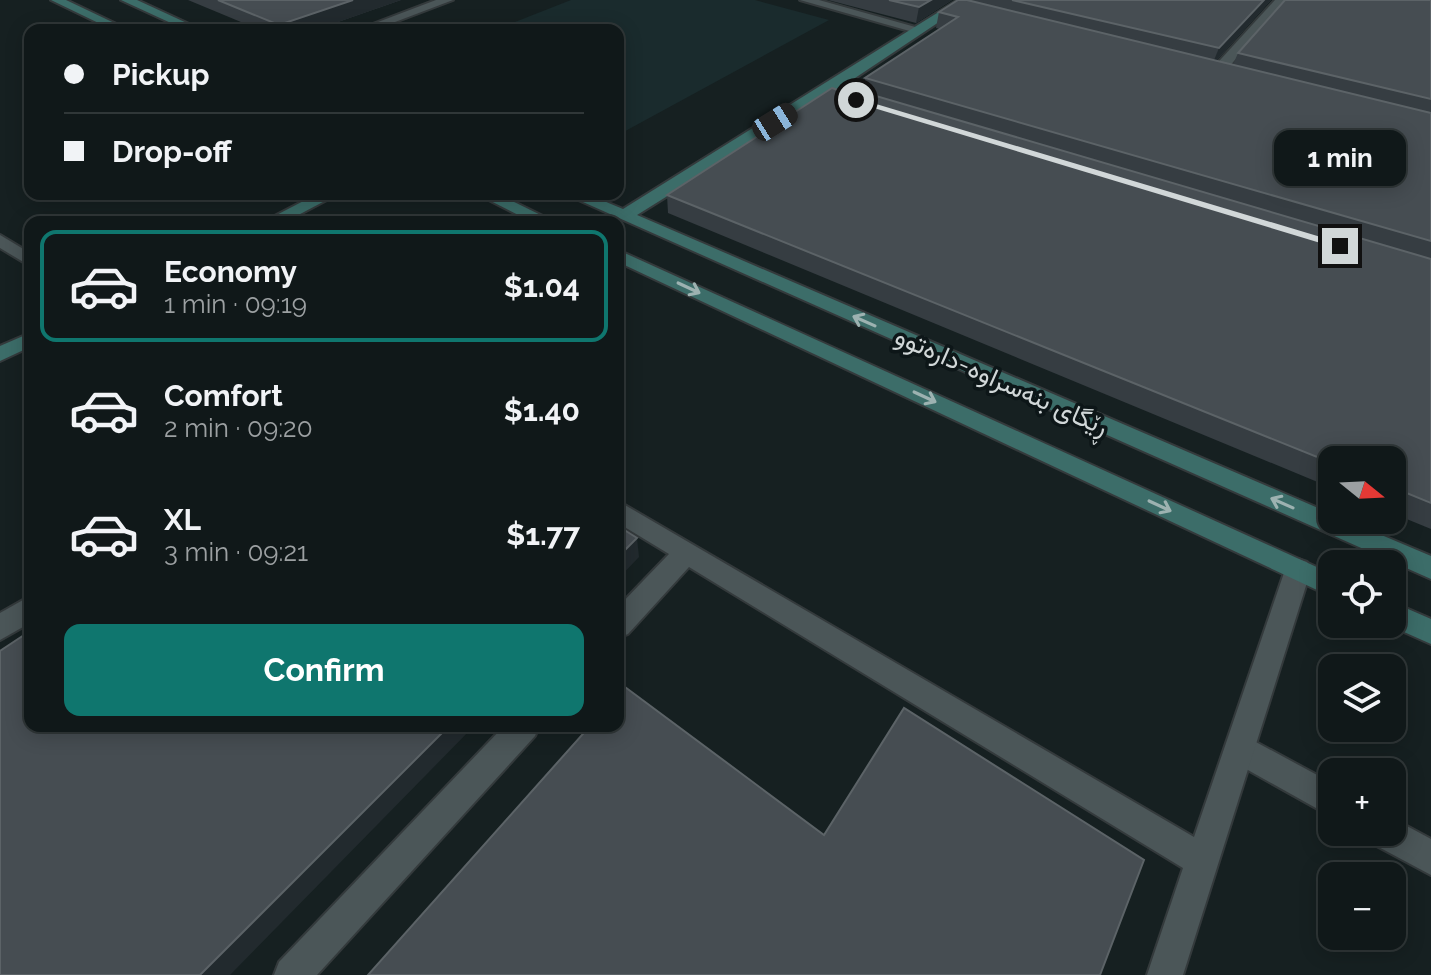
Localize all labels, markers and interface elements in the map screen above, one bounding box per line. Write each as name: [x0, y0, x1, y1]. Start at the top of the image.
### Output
text: Pickup: [112, 57, 210, 92]
route start: [838, 82, 874, 118]
car: [748, 99, 802, 145]
callout: 1 min: [1274, 130, 1406, 186]
text: Drop-off: [112, 134, 232, 169]
text: 1 min: [1307, 143, 1373, 173]
route end: [1322, 228, 1358, 264]
icon: car: [68, 250, 140, 322]
text: Economy: [164, 254, 297, 289]
text: $1.04: [504, 269, 580, 304]
one-way arrow: [676, 281, 700, 296]
text: 1 min · 09:19: [164, 289, 307, 319]
one-way arrow: [853, 312, 877, 327]
street label: ڕێگای بنەسراوە-دارەتوو: [888, 321, 1113, 447]
icon: car: [68, 374, 140, 446]
text: Comfort: [164, 378, 283, 413]
one-way arrow: [912, 390, 936, 405]
text: $1.40: [504, 393, 580, 428]
text: 2 min · 09:20: [164, 413, 313, 443]
north arrow: [1318, 446, 1406, 534]
map controls: [1318, 446, 1406, 950]
one-way arrow: [1271, 495, 1295, 510]
icon: car: [68, 498, 140, 570]
one-way arrow: [1148, 500, 1172, 515]
text: XL: [164, 502, 201, 537]
text: $1.77: [506, 517, 580, 552]
text: 3 min · 09:21: [164, 537, 308, 567]
button: locate: [1318, 550, 1406, 638]
button: Confirm: [64, 624, 584, 716]
button: layers: [1318, 654, 1406, 742]
button: +: [1318, 758, 1406, 846]
button: −: [1318, 862, 1406, 950]

